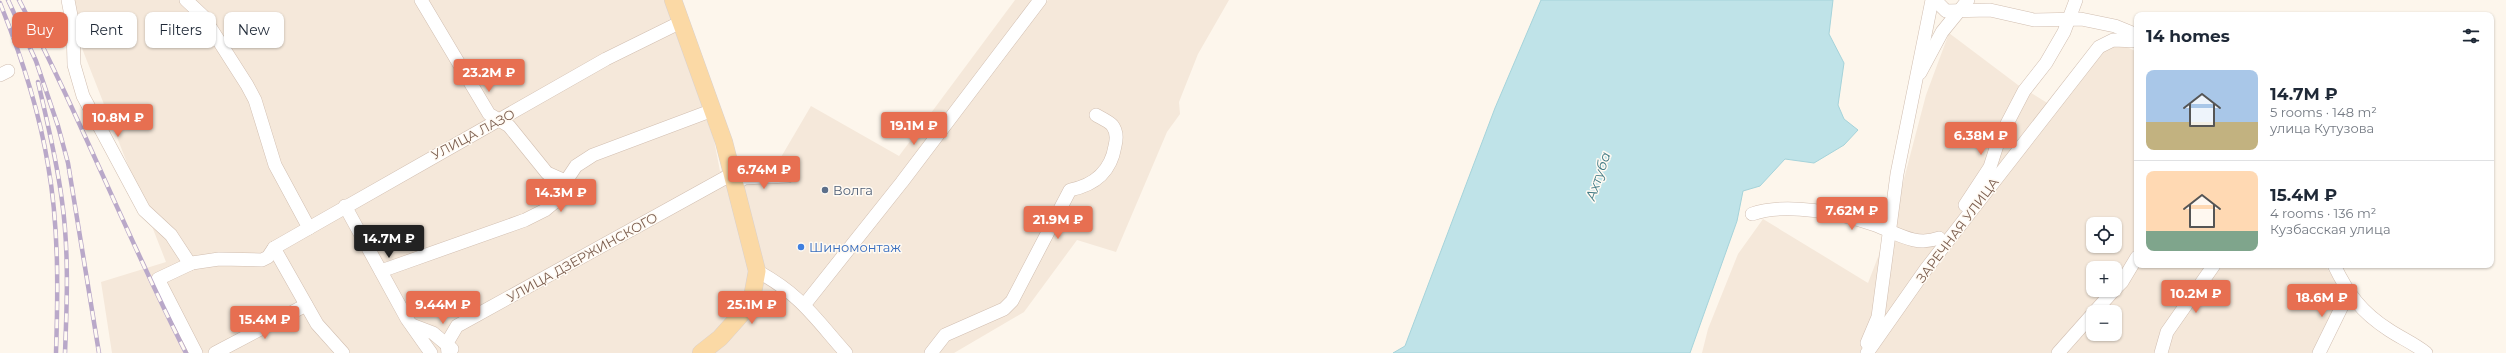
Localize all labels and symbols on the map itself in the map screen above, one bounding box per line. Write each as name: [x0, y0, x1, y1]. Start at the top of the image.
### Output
pin: 23.2M ₽: [452, 59, 526, 93]
pin: 10.8M ₽: [81, 104, 155, 138]
street label: УЛИЦА ЛАЗО: [428, 105, 518, 163]
pin: 19.1M ₽: [877, 112, 951, 146]
pin: 6.38M ₽: [1944, 122, 2018, 156]
water label: Ахтуба: [1581, 149, 1615, 204]
pin: 6.74M ₽: [727, 156, 801, 190]
street label: ЗАРЕЧНАЯ УЛИЦА: [1912, 174, 2002, 286]
pin: 14.3M ₽: [524, 179, 598, 213]
place label: Волга: [833, 182, 873, 198]
marker: Волга: [820, 185, 830, 195]
pin: 7.62M ₽: [1815, 197, 1889, 231]
pin: 21.9M ₽: [1021, 206, 1095, 240]
street label: УЛИЦА ДЗЕРЖИНСКОГО: [504, 209, 660, 305]
pin: 14.7M ₽: [352, 225, 426, 259]
place label: Шиномонтаж: [809, 239, 901, 255]
marker: Шиномонтаж: [796, 242, 806, 252]
pin: 10.2M ₽: [2159, 280, 2233, 314]
pin: 18.6M ₽: [2285, 284, 2359, 318]
pin: 9.44M ₽: [406, 291, 480, 325]
pin: 25.1M ₽: [715, 291, 789, 325]
pin: 15.4M ₽: [228, 306, 302, 340]

